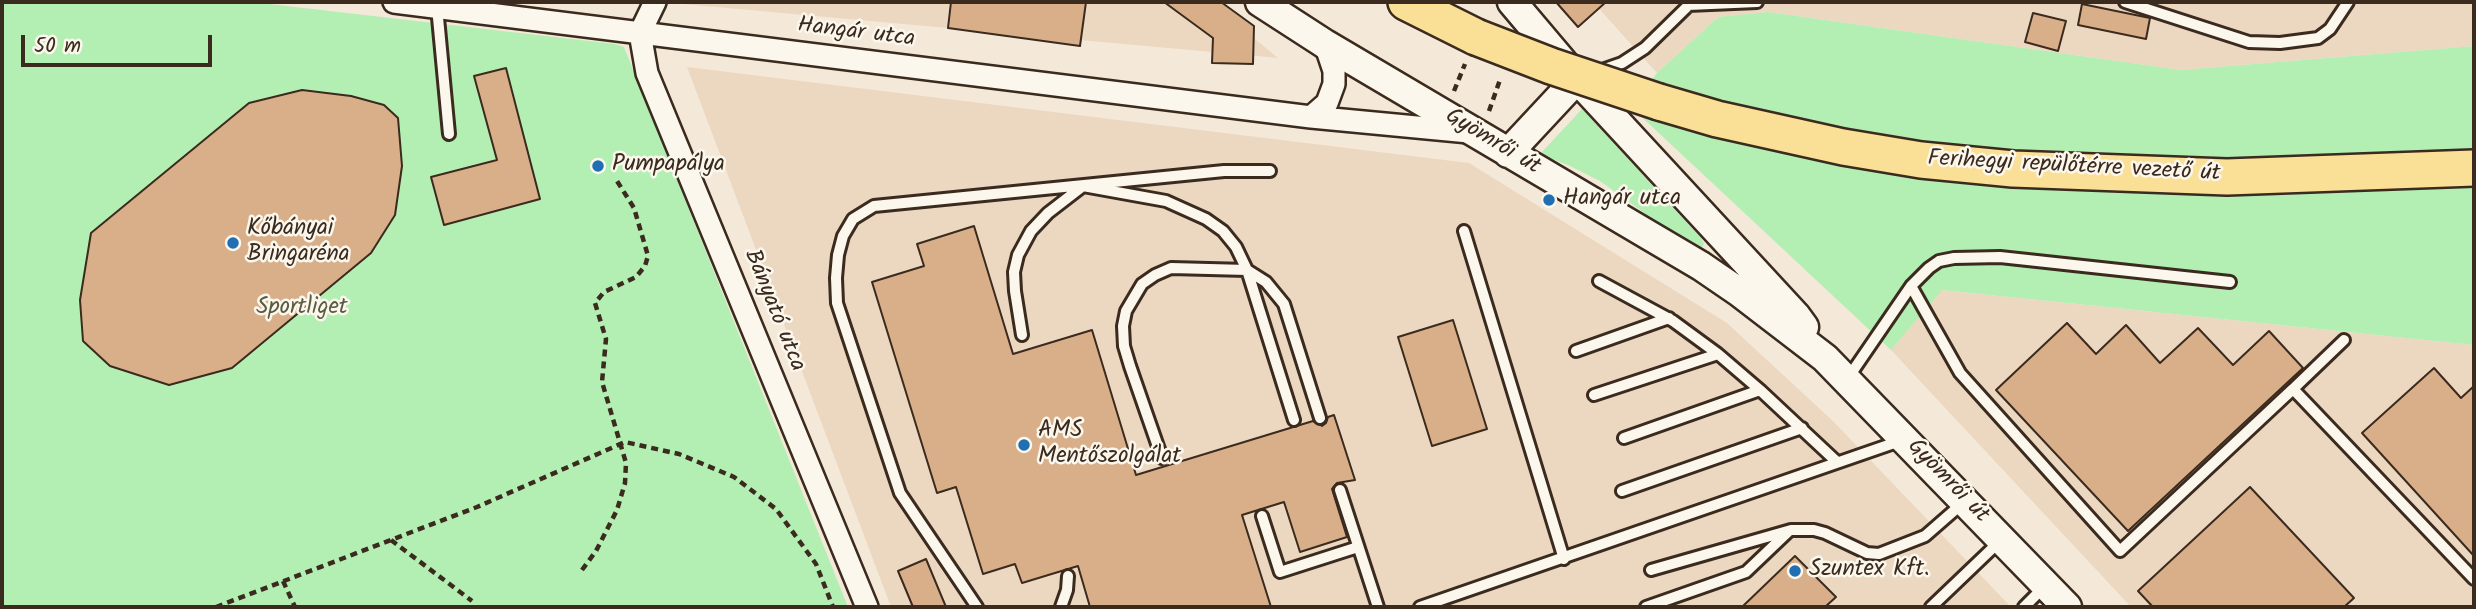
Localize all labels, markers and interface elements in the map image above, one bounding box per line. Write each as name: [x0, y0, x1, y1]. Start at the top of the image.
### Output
street label: Hangár utca: [796, 13, 916, 55]
scale bar: [24, 21, 215, 65]
text: 50 m: [34, 30, 81, 63]
street label: Gyömrői út: [1439, 104, 1545, 182]
street label: Ferihegyi repülőtérre vezető út: [1927, 147, 2221, 189]
place label: Pumpapálya: [612, 152, 725, 180]
marker: Pumpapálya: [590, 158, 606, 174]
place label: Hangár utca: [1563, 186, 1681, 214]
marker: Hangár utca: [1541, 192, 1557, 208]
place label: Kőbányai Bringaréna: [247, 216, 349, 270]
marker: Kőbányai Bringaréna: [225, 235, 241, 251]
street label: Bányató utca: [736, 246, 810, 376]
park label: Sportliget: [256, 295, 348, 323]
place label: AMS Mentőszolgálat: [1038, 418, 1181, 472]
street label: Gyömrői út: [1900, 434, 1994, 530]
marker: AMS Mentőszolgálat: [1016, 437, 1032, 453]
place label: Szuntex Kft.: [1809, 557, 1930, 585]
marker: Szuntex Kft.: [1787, 563, 1803, 579]

